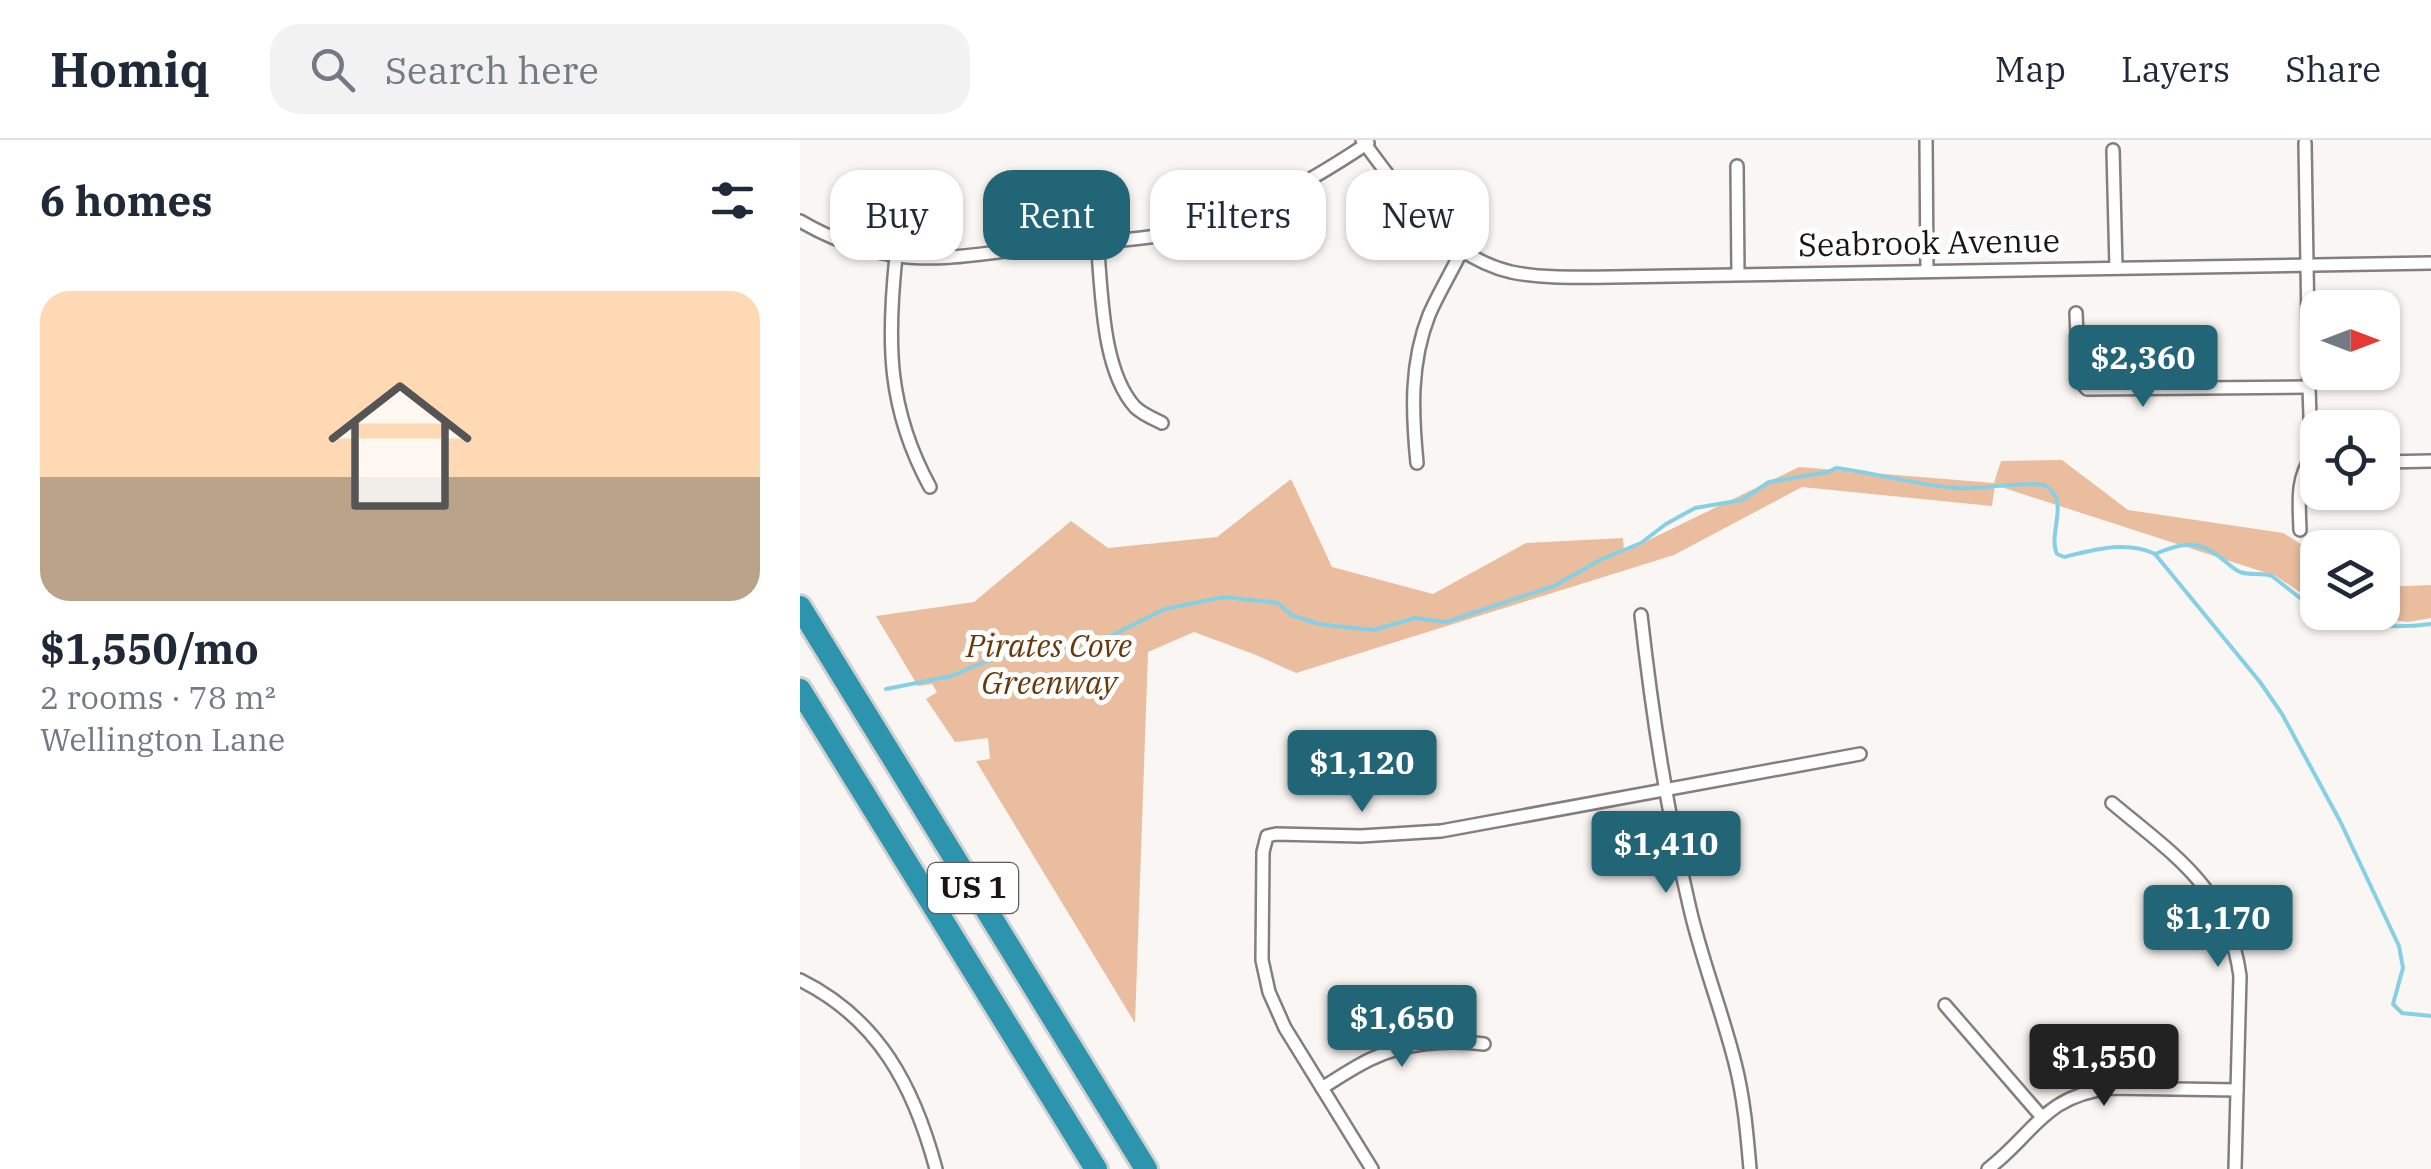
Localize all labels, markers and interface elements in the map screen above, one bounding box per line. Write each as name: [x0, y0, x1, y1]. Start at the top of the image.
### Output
search box: [270, 24, 970, 114]
text: Homiq: [50, 38, 210, 100]
icon: search: [305, 42, 360, 97]
text: Search here: [385, 45, 599, 94]
text: Map: [1995, 46, 2066, 92]
text: Layers: [2121, 46, 2230, 92]
text: Share: [2285, 46, 2381, 92]
chip: Buy: [830, 170, 963, 260]
chip: Rent: [983, 170, 1130, 260]
chip: Filters: [1150, 170, 1326, 260]
chip: New: [1346, 170, 1489, 260]
text: 6 homes: [40, 173, 213, 228]
icon: filters: [705, 173, 760, 228]
street label: Seabrook Avenue: [1798, 219, 2060, 265]
north arrow: [2300, 290, 2400, 390]
map controls: [2300, 290, 2400, 630]
pin: $2,360: [2062, 325, 2224, 410]
text: $2,360: [2091, 336, 2195, 378]
icon: home: [310, 356, 490, 536]
button: locate: [2300, 410, 2400, 510]
button: layers: [2300, 530, 2400, 630]
text: $1,550/mo: [40, 621, 259, 676]
park label: Pirates Cove Greenway: [965, 624, 1132, 703]
text: 2 rooms · 78 m²: [40, 676, 276, 718]
text: Wellington Lane: [40, 718, 285, 760]
pin: $1,120: [1281, 730, 1443, 815]
text: $1,120: [1310, 741, 1414, 783]
pin: $1,410: [1585, 811, 1747, 896]
text: $1,410: [1614, 822, 1718, 864]
road number: US 1: [928, 863, 1018, 913]
pin: $1,170: [2137, 885, 2299, 970]
text: $1,170: [2166, 896, 2270, 938]
pin: $1,650: [1321, 985, 1483, 1070]
text: $1,650: [1350, 996, 1454, 1038]
pin: $1,550: [2023, 1024, 2185, 1109]
text: $1,550: [2052, 1035, 2156, 1077]

